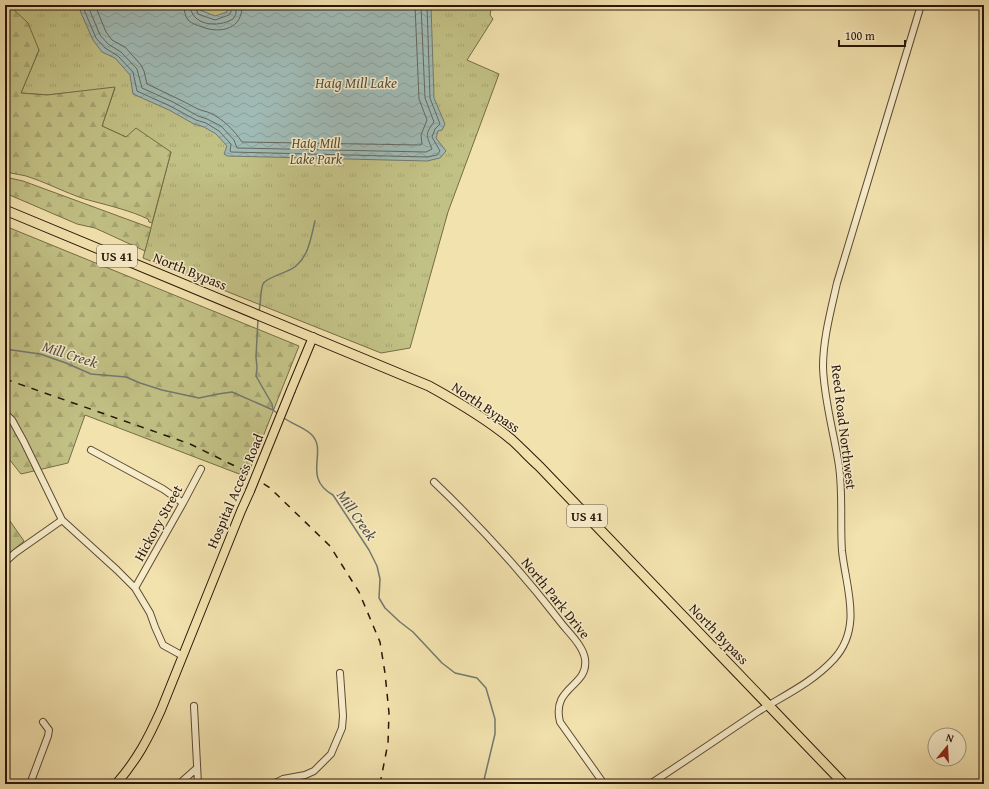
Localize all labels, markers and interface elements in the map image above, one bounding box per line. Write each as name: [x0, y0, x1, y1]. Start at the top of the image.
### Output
scale bar: [839, 22, 905, 48]
text: 100 m: [845, 27, 875, 44]
water label: Haig Mill Lake: [314, 72, 397, 93]
park label: Haig Mill Lake Park: [289, 133, 343, 169]
road number: US 41: [97, 245, 137, 267]
street label: North Bypass: [150, 247, 230, 295]
water label: Mill Creek: [40, 335, 101, 373]
street label: Reed Road Northwest: [826, 363, 862, 491]
street label: North Bypass: [448, 377, 524, 437]
street label: Hospital Access Road: [202, 430, 268, 552]
street label: Hickory Street: [129, 481, 187, 565]
water label: Mill Creek: [332, 486, 382, 545]
road number: US 41: [567, 505, 607, 527]
street label: North Park Drive: [517, 553, 595, 643]
street label: North Bypass: [685, 599, 753, 669]
north arrow: [927, 727, 967, 767]
text: N: [944, 729, 957, 746]

